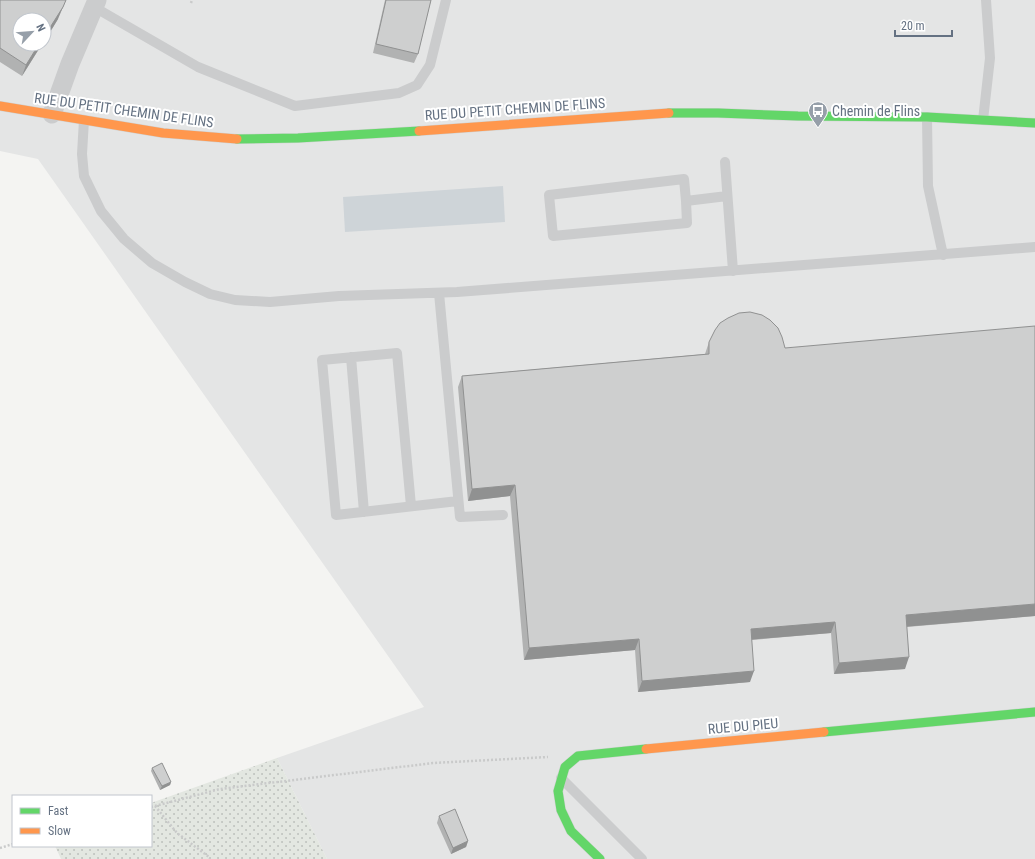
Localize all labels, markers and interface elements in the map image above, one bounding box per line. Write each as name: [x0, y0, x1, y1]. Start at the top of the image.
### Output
north arrow: [12, 12, 52, 52]
scale bar: [895, 12, 952, 38]
text: 20 m: [901, 19, 925, 33]
text: N: [33, 22, 48, 34]
street label: RUE DU PETIT CHEMIN DE FLINS: [33, 90, 215, 130]
street label: RUE DU PETIT CHEMIN DE FLINS: [424, 95, 606, 123]
bus stop icon: Chemin de Flins: [807, 100, 829, 128]
place label: Chemin de Flins: [832, 103, 920, 119]
street label: RUE DU PIEU: [707, 715, 779, 737]
legend: [12, 795, 152, 847]
text: Fast: [48, 804, 69, 818]
text: Slow: [48, 824, 71, 838]

